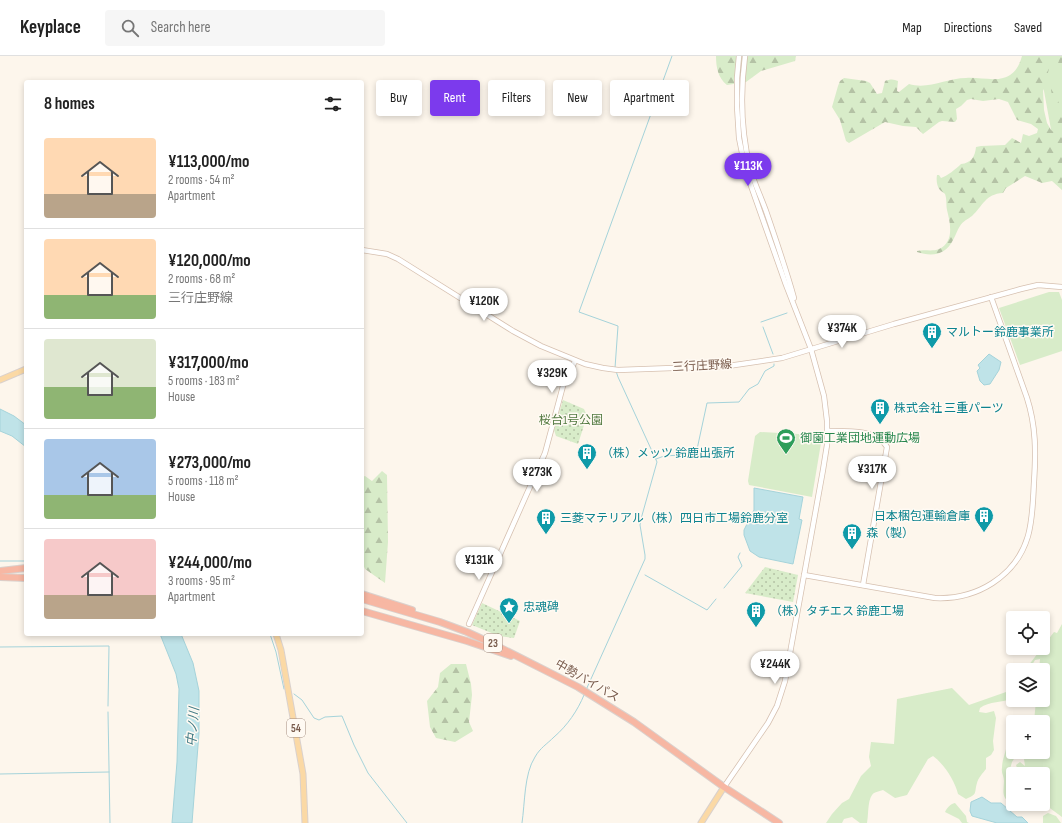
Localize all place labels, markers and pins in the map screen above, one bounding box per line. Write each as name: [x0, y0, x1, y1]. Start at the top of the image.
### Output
pin: ¥113K: [720, 153, 776, 187]
pin: ¥120K: [456, 288, 512, 322]
pin: ¥374K: [814, 315, 870, 349]
building icon: マルトー鈴鹿事業所: [921, 321, 943, 349]
place label: マルトー鈴鹿事業所: [946, 325, 1054, 340]
pin: ¥329K: [524, 360, 580, 394]
building icon: 株式会社 三重パーツ: [869, 397, 891, 425]
place label: 株式会社 三重パーツ: [894, 401, 1004, 416]
sports icon: 御薗工業団地運動広場: [775, 427, 797, 455]
place label: 御薗工業団地運動広場: [800, 431, 920, 446]
building icon: （株）メッツ 鈴鹿出張所: [576, 442, 598, 470]
place label: （株）メッツ 鈴鹿出張所: [601, 446, 735, 461]
pin: ¥317K: [844, 456, 900, 490]
pin: ¥273K: [509, 459, 565, 493]
building icon: 日本梱包運輸倉庫: [973, 505, 995, 533]
building icon: 三菱マテリアル（株）四日市工場鈴鹿分室: [535, 507, 557, 535]
place label: 日本梱包運輸倉庫: [874, 509, 970, 524]
place label: 三菱マテリアル（株）四日市工場鈴鹿分室: [560, 511, 788, 526]
building icon: 森（製）: [841, 522, 863, 550]
place label: 森（製）: [866, 526, 914, 541]
pin: ¥131K: [451, 547, 507, 581]
place icon: 忠魂碑: [498, 596, 520, 624]
place label: 忠魂碑: [523, 600, 559, 615]
building icon: （株）タチエス 鈴鹿工場: [745, 600, 767, 628]
place label: （株）タチエス 鈴鹿工場: [770, 604, 904, 619]
pin: ¥244K: [747, 651, 803, 685]

